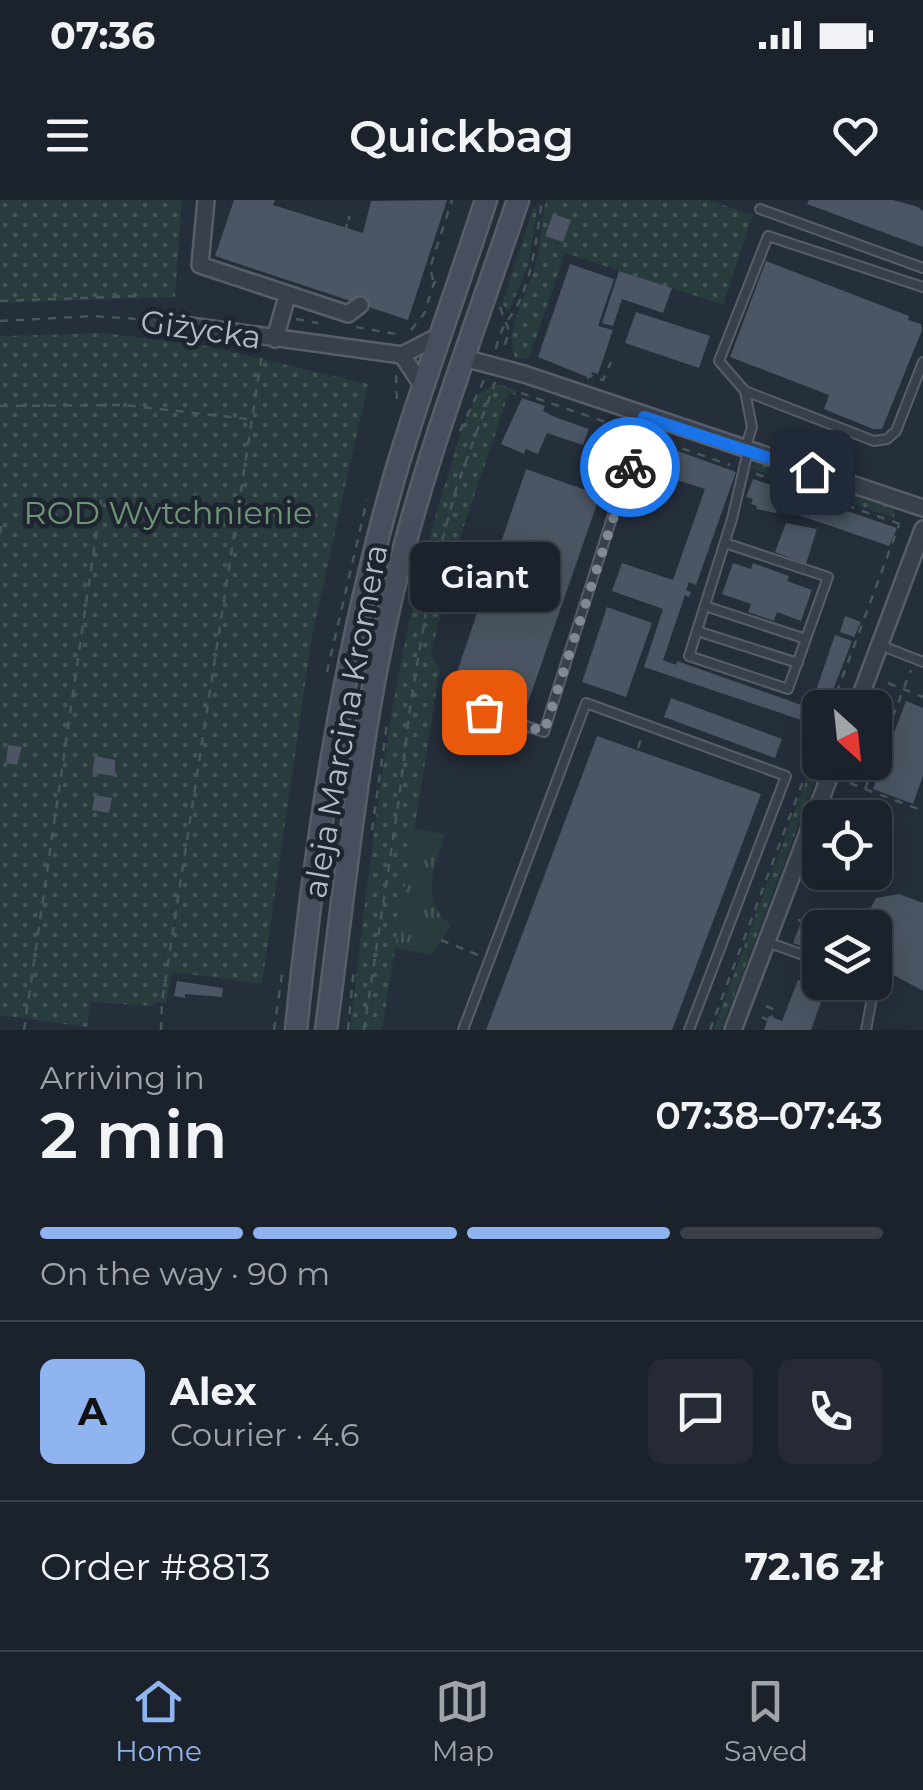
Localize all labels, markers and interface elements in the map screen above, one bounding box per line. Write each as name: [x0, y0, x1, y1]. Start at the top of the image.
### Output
text: 07:36: [50, 12, 155, 59]
icon: menu: [40, 108, 95, 163]
text: Quickbag: [349, 108, 574, 163]
icon: heart: [828, 108, 883, 163]
street label: Giżycka: [138, 301, 264, 357]
courier: [580, 417, 680, 517]
pin: [770, 430, 855, 515]
icon: bike: [603, 440, 658, 495]
icon: home: [785, 445, 840, 500]
park label: ROD Wytchnienie: [24, 493, 312, 532]
street label: aleja Marcina Kromera: [295, 541, 395, 901]
callout: Giant: [409, 542, 559, 612]
text: Giant: [441, 557, 529, 596]
pin: [442, 670, 527, 755]
icon: bag: [457, 685, 512, 740]
north arrow: [802, 690, 892, 780]
map controls: [802, 690, 892, 1000]
button: locate: [802, 800, 892, 890]
button: layers: [802, 910, 892, 1000]
text: Arriving in: [40, 1058, 205, 1097]
text: 07:38–07:43: [655, 1092, 883, 1139]
text: 2 min: [40, 1095, 228, 1174]
text: On the way · 90 m: [40, 1254, 330, 1293]
button: chat: [648, 1359, 753, 1464]
button: phone: [778, 1359, 883, 1464]
text: Alex: [170, 1368, 257, 1415]
text: A: [78, 1388, 107, 1435]
text: Courier · 4.6: [170, 1415, 359, 1454]
text: Order #8813: [40, 1543, 271, 1590]
text: 72.16 zł: [744, 1543, 883, 1590]
tab: Home: [115, 1674, 202, 1768]
tab: Map: [432, 1674, 494, 1768]
tab: Saved: [724, 1674, 808, 1768]

